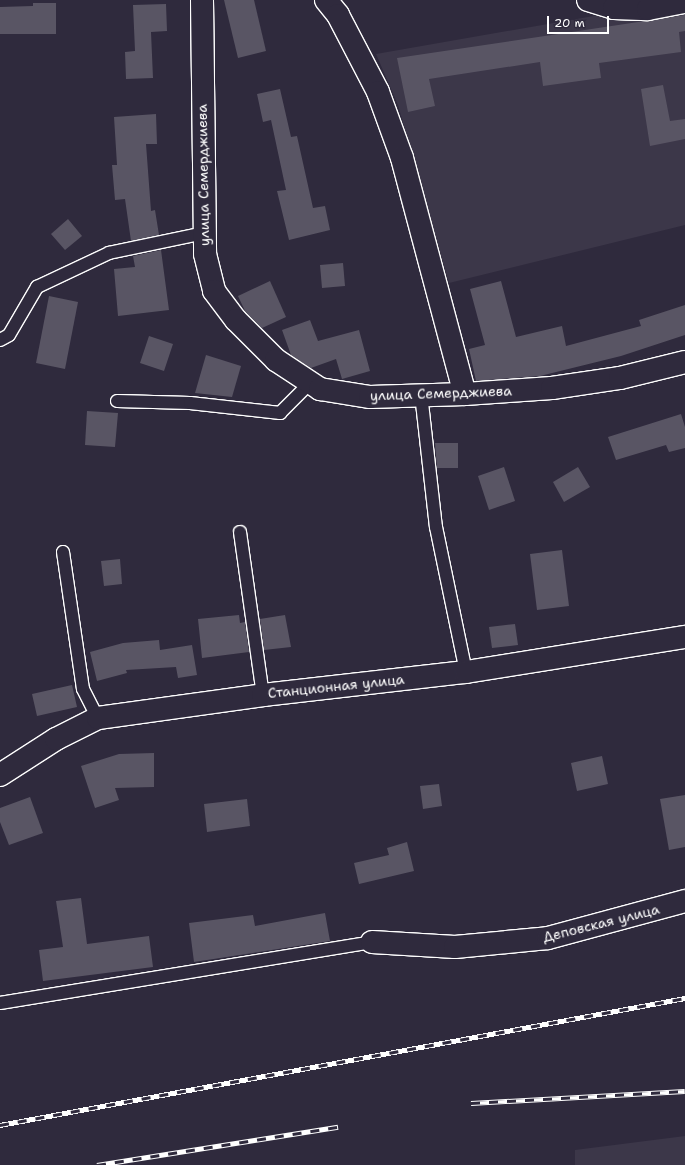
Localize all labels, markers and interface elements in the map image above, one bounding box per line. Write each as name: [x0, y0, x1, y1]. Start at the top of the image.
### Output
scale bar: [549, 8, 611, 34]
text: 20 m: [554, 15, 585, 31]
street label: улица Семерджиева: [193, 104, 213, 246]
street label: улица Семерджиева: [370, 382, 512, 404]
street label: Станционная улица: [267, 670, 405, 702]
street label: Деповская улица: [541, 900, 661, 946]

